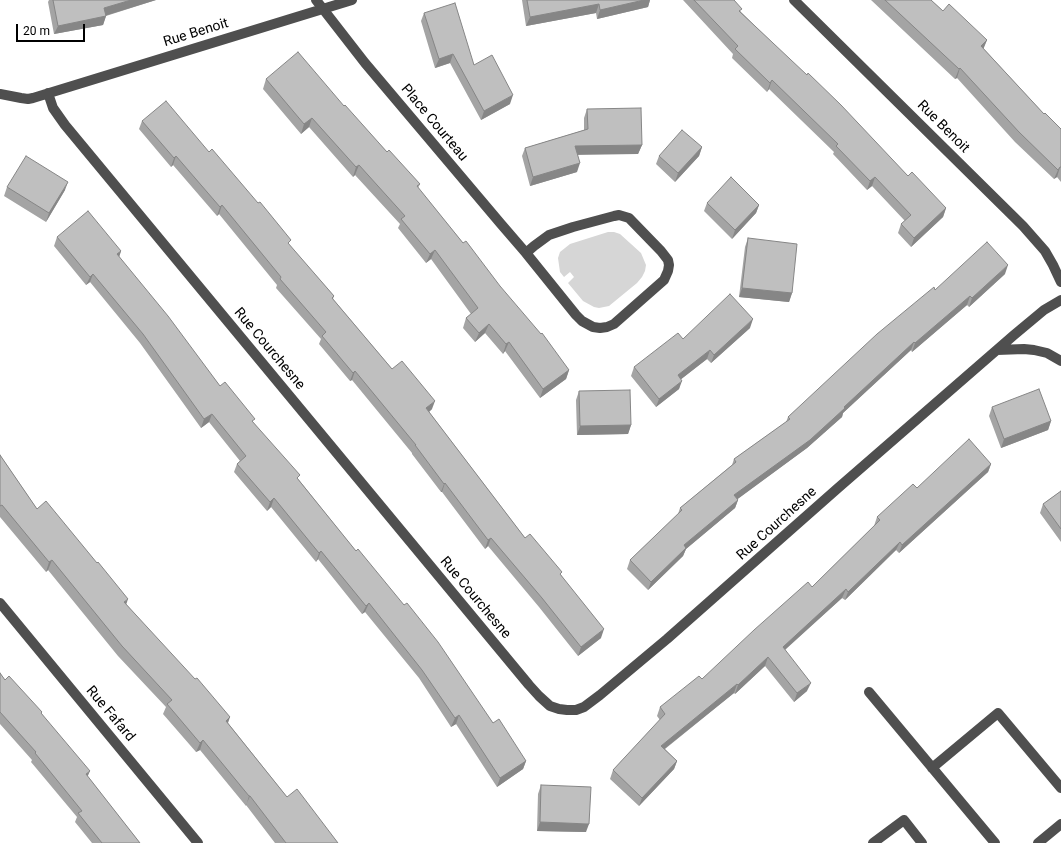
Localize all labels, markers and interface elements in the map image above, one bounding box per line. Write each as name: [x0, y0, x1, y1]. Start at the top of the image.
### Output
street label: Rue Benoit: [161, 15, 231, 51]
scale bar: [18, 16, 87, 42]
text: 20 m: [23, 24, 50, 38]
street label: Place Courteau: [397, 81, 471, 165]
street label: Rue Benoit: [913, 97, 973, 157]
street label: Rue Courchesne: [230, 305, 308, 393]
street label: Rue Courchesne: [734, 484, 820, 564]
street label: Rue Courchesne: [436, 554, 514, 642]
street label: Rue Fafard: [82, 683, 138, 745]

